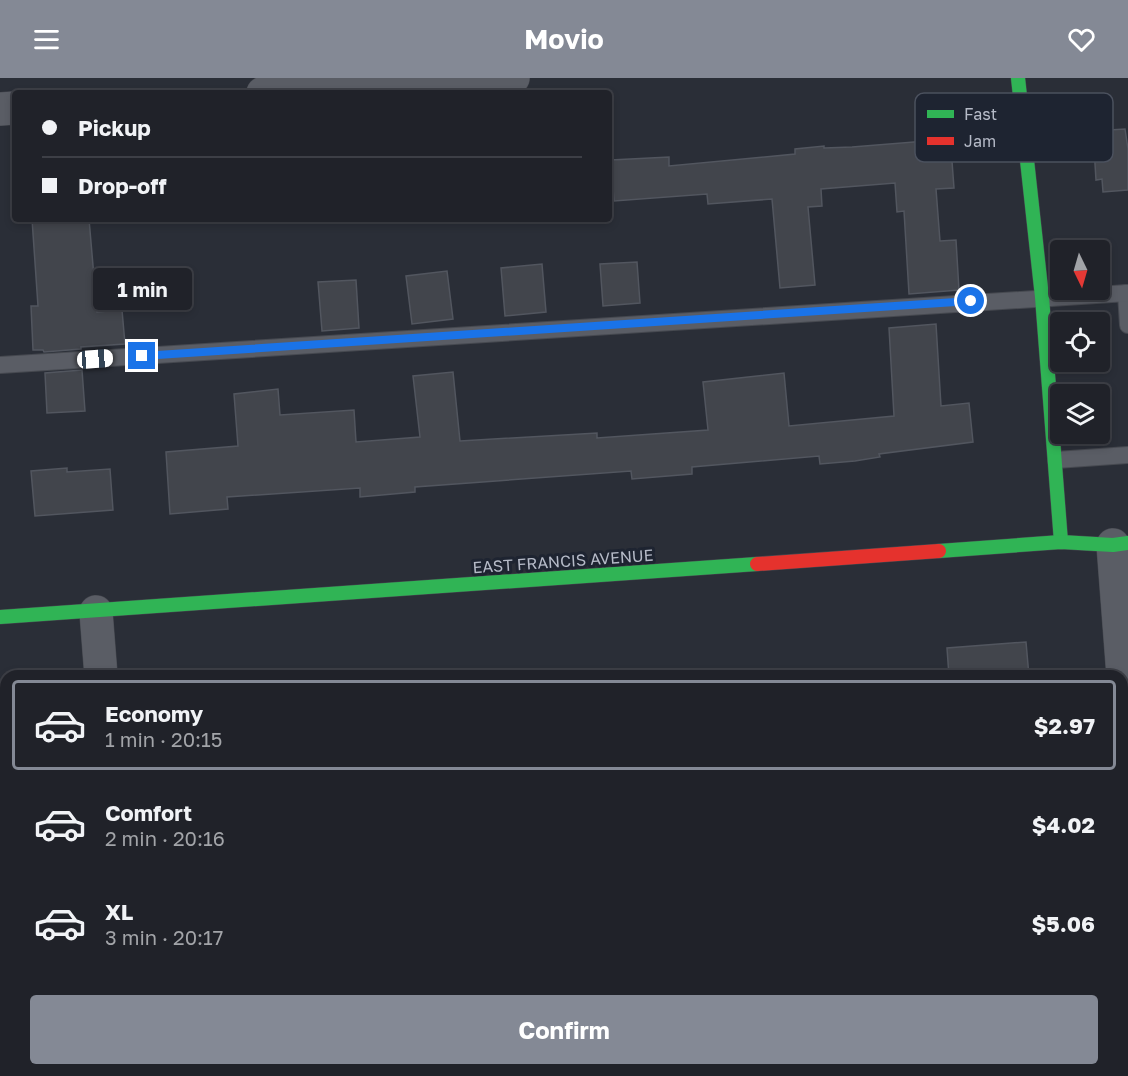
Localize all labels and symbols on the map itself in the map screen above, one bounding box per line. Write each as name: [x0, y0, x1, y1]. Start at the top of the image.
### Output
legend: [915, 93, 1113, 162]
text: Fast: [964, 104, 997, 124]
text: Jam: [964, 131, 996, 151]
north arrow: [1050, 240, 1110, 300]
callout: 1 min: [92, 269, 192, 311]
route start: [957, 287, 984, 314]
route end: [128, 342, 155, 369]
car: [76, 349, 114, 369]
street label: EAST FRANCIS AVENUE: [472, 545, 654, 577]

